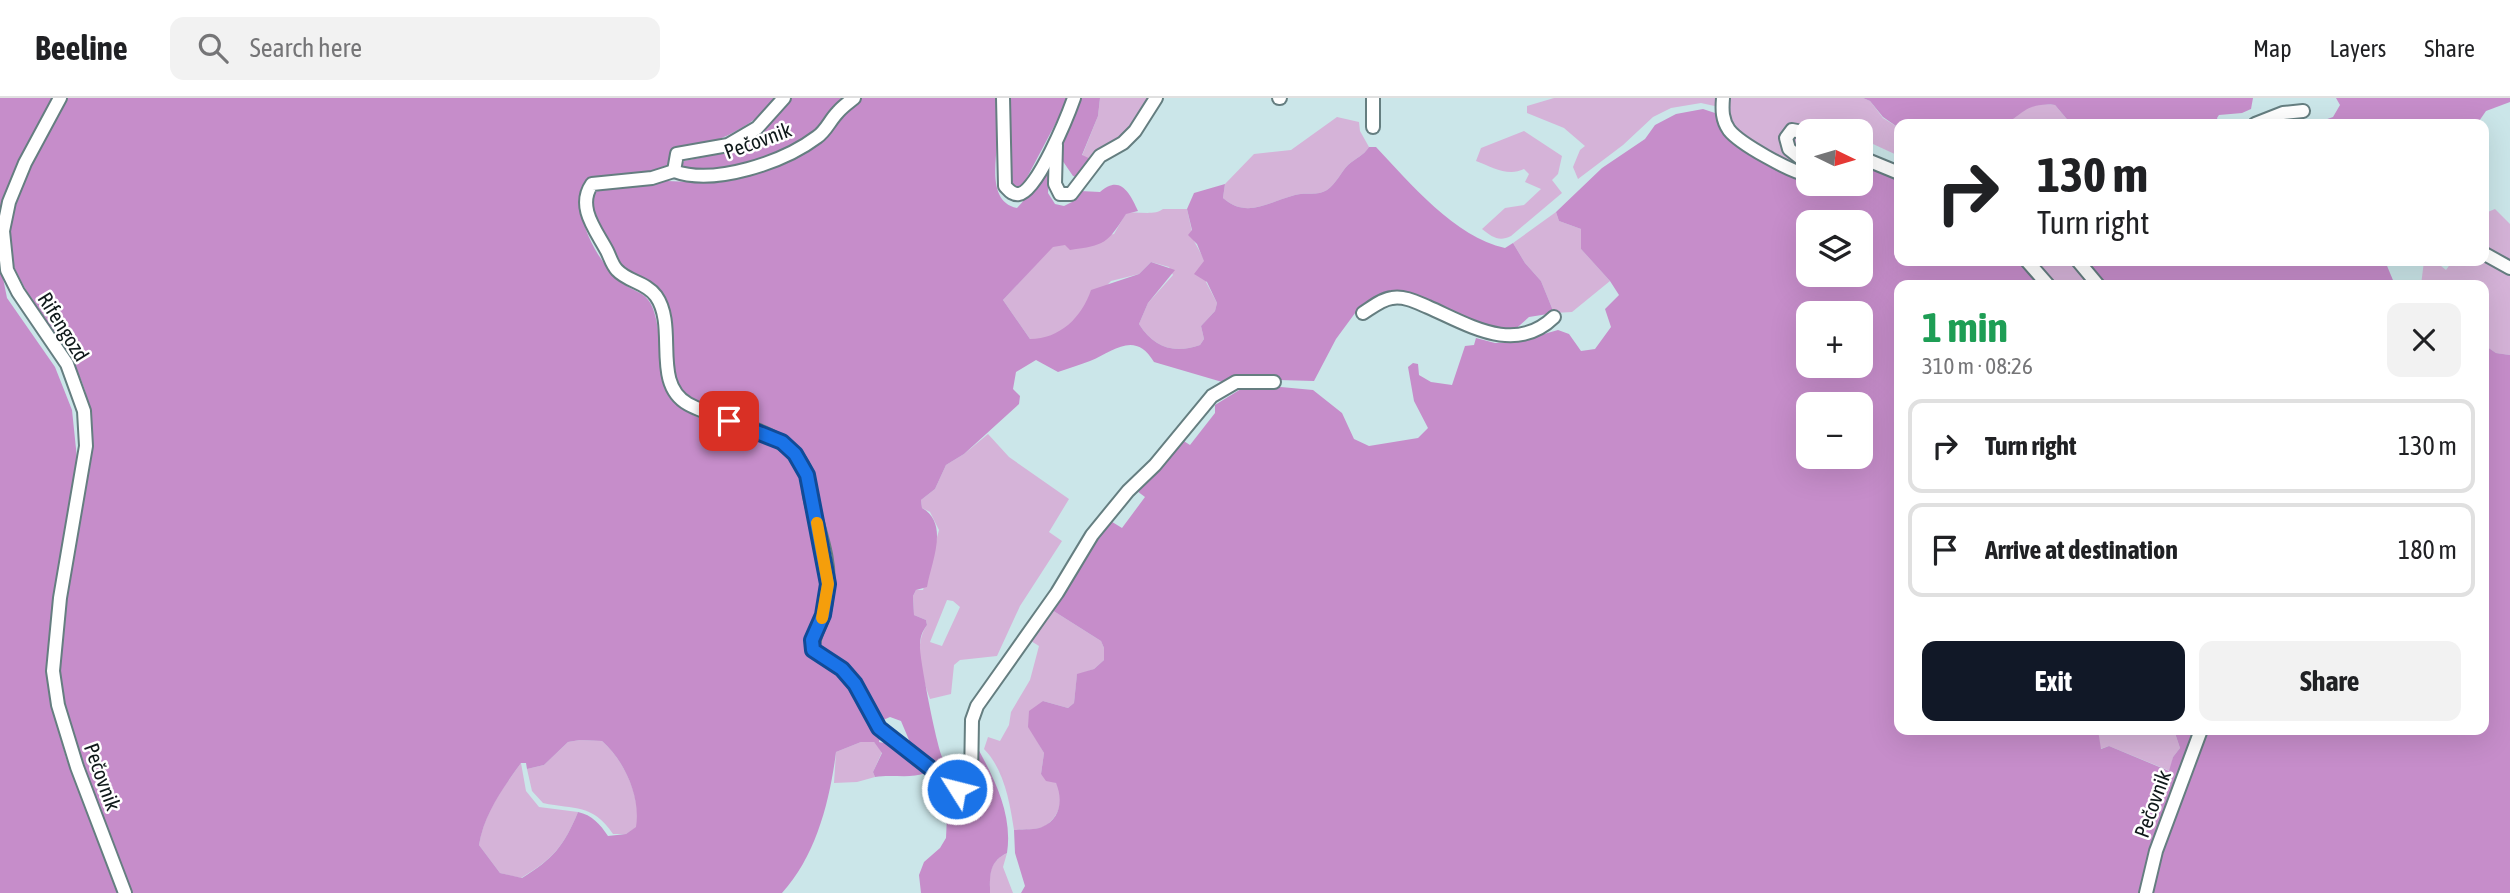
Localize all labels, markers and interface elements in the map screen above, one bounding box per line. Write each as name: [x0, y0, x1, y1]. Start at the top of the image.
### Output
search box: [170, 17, 660, 80]
text: Beeline: [35, 29, 128, 67]
icon: search: [194, 29, 232, 67]
text: Search here: [250, 33, 362, 63]
text: Map: [2253, 35, 2292, 62]
text: Layers: [2330, 35, 2386, 62]
text: Share: [2424, 35, 2475, 62]
street label: Pečovnik: [721, 117, 795, 163]
north arrow: [1796, 119, 1872, 196]
map controls: [1796, 119, 1873, 469]
text: 130 m: [2037, 146, 2148, 202]
icon: right: [1922, 147, 2013, 238]
text: Turn right: [2037, 204, 2150, 241]
button: layers: [1796, 210, 1873, 287]
street label: Rifengozd: [33, 288, 94, 365]
button: +: [1796, 301, 1873, 378]
text: 1 min: [1922, 303, 2008, 351]
button: close: [2387, 303, 2461, 377]
text: 310 m · 08:26: [1922, 353, 2033, 379]
pin: [699, 391, 759, 451]
button: −: [1796, 392, 1873, 469]
icon: arrive: [710, 402, 748, 440]
icon: right: [1926, 427, 1964, 465]
text: Turn right: [1985, 431, 2076, 461]
text: 130 m: [2398, 431, 2457, 461]
icon: arrive: [1926, 531, 1964, 569]
text: Arrive at destination: [1985, 535, 2178, 565]
text: 180 m: [2398, 535, 2457, 565]
button: Exit: [1922, 641, 2185, 721]
button: Share: [2199, 641, 2461, 721]
street label: Pečovnik: [80, 740, 126, 814]
position arrow: [920, 752, 994, 826]
street label: Pečovnik: [2129, 767, 2175, 841]

